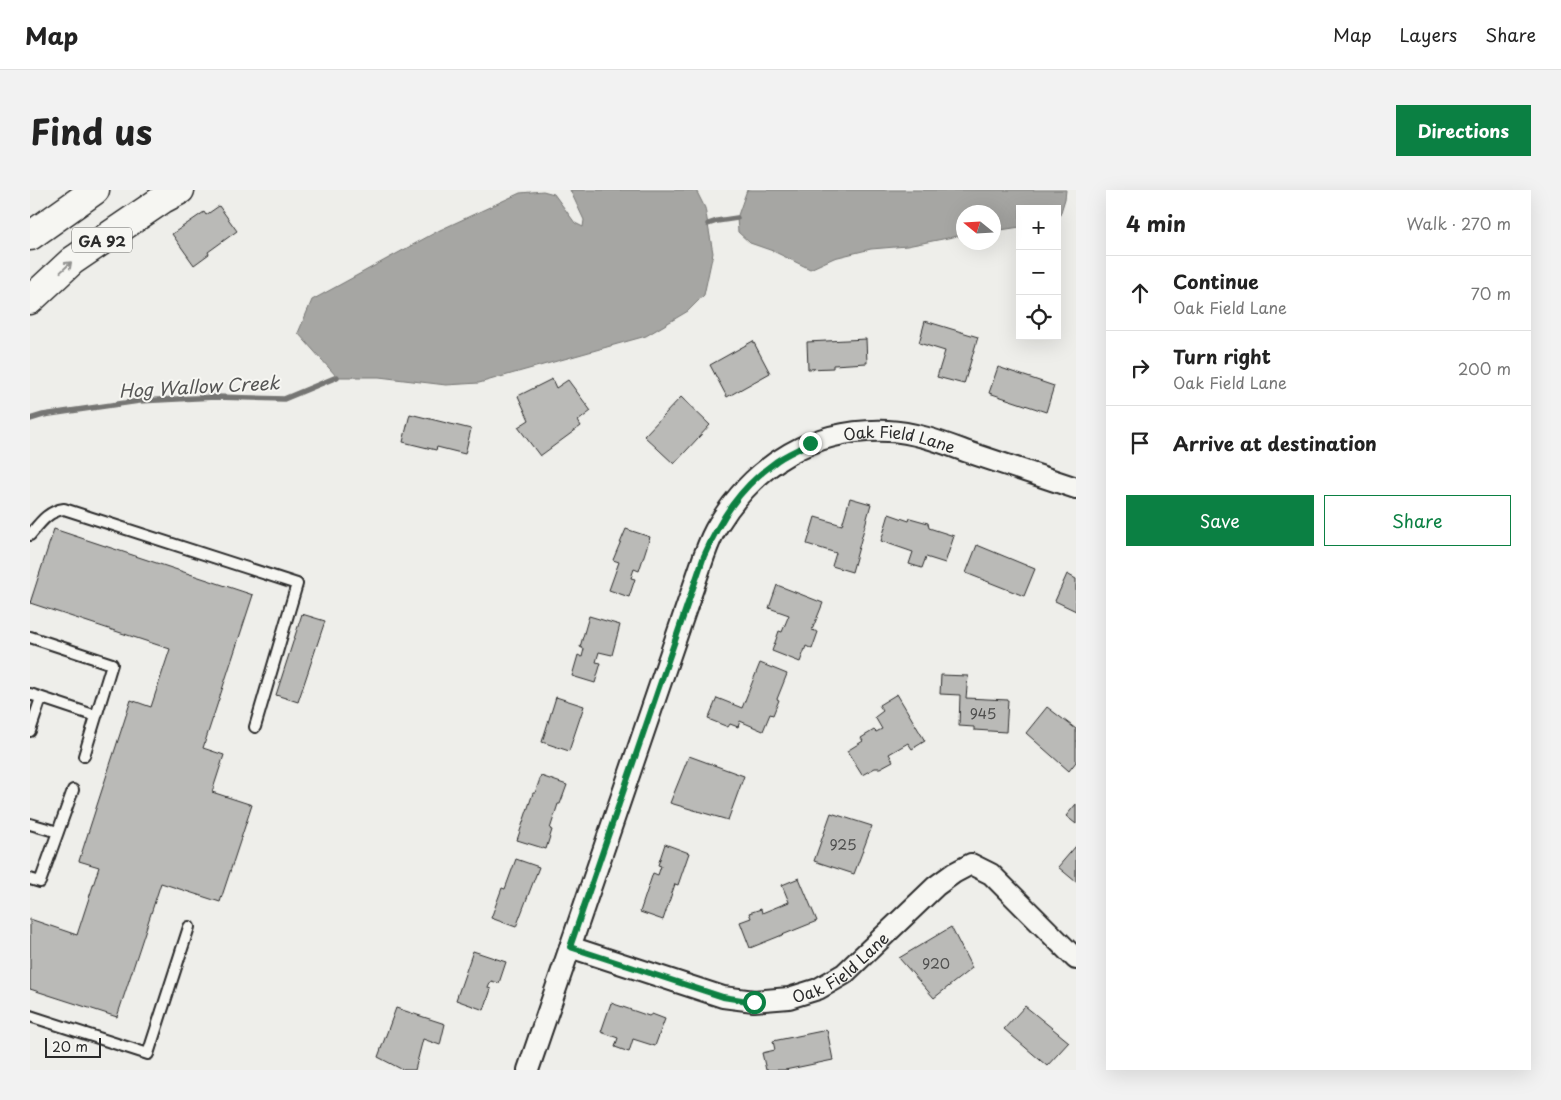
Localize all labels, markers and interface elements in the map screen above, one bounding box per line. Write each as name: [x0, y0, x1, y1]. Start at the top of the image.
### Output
text: Map: [25, 17, 78, 53]
text: Map: [1333, 21, 1372, 48]
text: Layers: [1400, 21, 1457, 48]
text: Share: [1485, 21, 1536, 48]
text: Find us: [30, 104, 152, 157]
button: Directions: [1396, 105, 1531, 156]
north arrow: [956, 205, 1001, 250]
map controls: [1016, 205, 1061, 340]
button: +: [1016, 205, 1061, 250]
text: 4 min: [1126, 207, 1186, 239]
text: Walk · 270 m: [1407, 211, 1511, 235]
road number: GA 92: [72, 228, 132, 252]
button: −: [1016, 250, 1061, 295]
one-way arrow: [59, 261, 72, 272]
text: Continue: [1173, 267, 1259, 295]
icon: ahead: [1126, 279, 1154, 307]
text: 70 m: [1471, 281, 1511, 305]
button: locate: [1016, 295, 1061, 340]
text: Oak Field Lane: [1173, 295, 1287, 319]
text: Turn right: [1173, 342, 1271, 370]
icon: right: [1126, 354, 1154, 382]
text: 200 m: [1458, 356, 1511, 380]
water label: Hog Wallow Creek: [118, 368, 281, 404]
text: Oak Field Lane: [1173, 370, 1287, 394]
street label: Oak Field Lane: [841, 419, 959, 459]
icon: arrive: [1126, 429, 1154, 457]
text: Arrive at destination: [1173, 429, 1377, 457]
route end: [799, 432, 822, 455]
button: Save: [1126, 495, 1314, 546]
button: Share: [1324, 495, 1511, 546]
house number: 945: [970, 703, 996, 724]
house number: 925: [830, 834, 856, 855]
street label: Oak Field Lane: [789, 926, 894, 1008]
house number: 920: [922, 953, 950, 974]
route start: [743, 991, 766, 1014]
scale bar: [45, 1035, 101, 1058]
text: 20 m: [52, 1036, 88, 1057]

